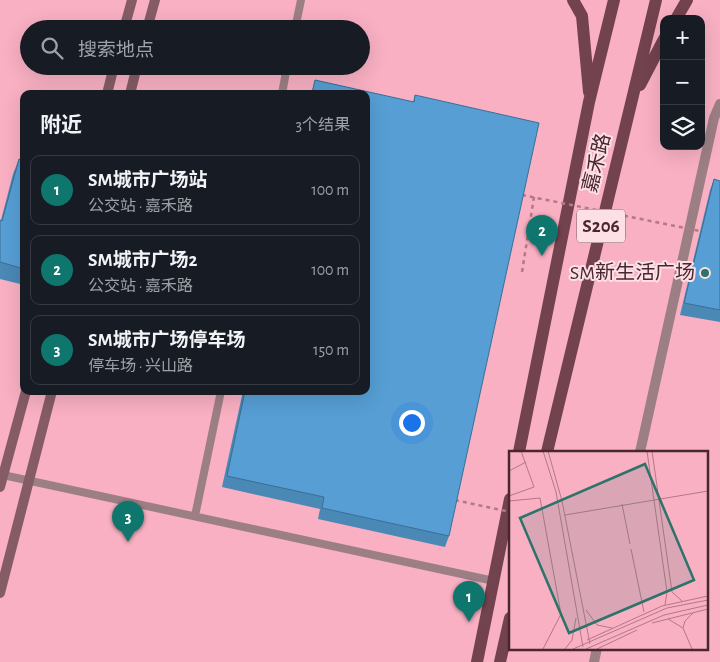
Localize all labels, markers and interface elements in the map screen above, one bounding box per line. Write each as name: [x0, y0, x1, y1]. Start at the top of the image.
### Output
map controls: [660, 15, 705, 150]
button: +: [660, 15, 705, 60]
search box: [20, 20, 370, 75]
icon: search: [38, 34, 66, 62]
text: 搜索地点: [78, 41, 154, 60]
button: −: [660, 60, 705, 105]
button: layers: [660, 105, 705, 150]
text: 附近: [40, 115, 82, 136]
text: 3个结果: [295, 117, 350, 133]
street label: 嘉禾路: [579, 131, 614, 195]
text: SM城市广场站: [88, 171, 208, 190]
text: 1: [54, 182, 60, 198]
text: 100 m: [311, 182, 349, 198]
text: 公交站 · 嘉禾路: [88, 198, 193, 214]
road number: S206: [577, 210, 625, 242]
pin: 2: [526, 215, 558, 256]
text: SM城市广场2: [88, 251, 198, 270]
place label: SM新生活广场: [570, 261, 695, 283]
text: 2: [53, 262, 61, 278]
text: 100 m: [311, 262, 349, 278]
marker: SM新生活广场: [699, 267, 711, 279]
text: 公交站 · 嘉禾路: [88, 278, 193, 294]
text: SM城市广场停车场: [88, 331, 246, 350]
text: 3: [54, 342, 60, 358]
text: 150 m: [313, 342, 349, 358]
text: 停车场 · 兴山路: [88, 358, 193, 374]
your location: [399, 410, 425, 436]
inset map: [509, 451, 708, 650]
pin: 3: [112, 501, 144, 542]
pin: 1: [453, 581, 485, 622]

